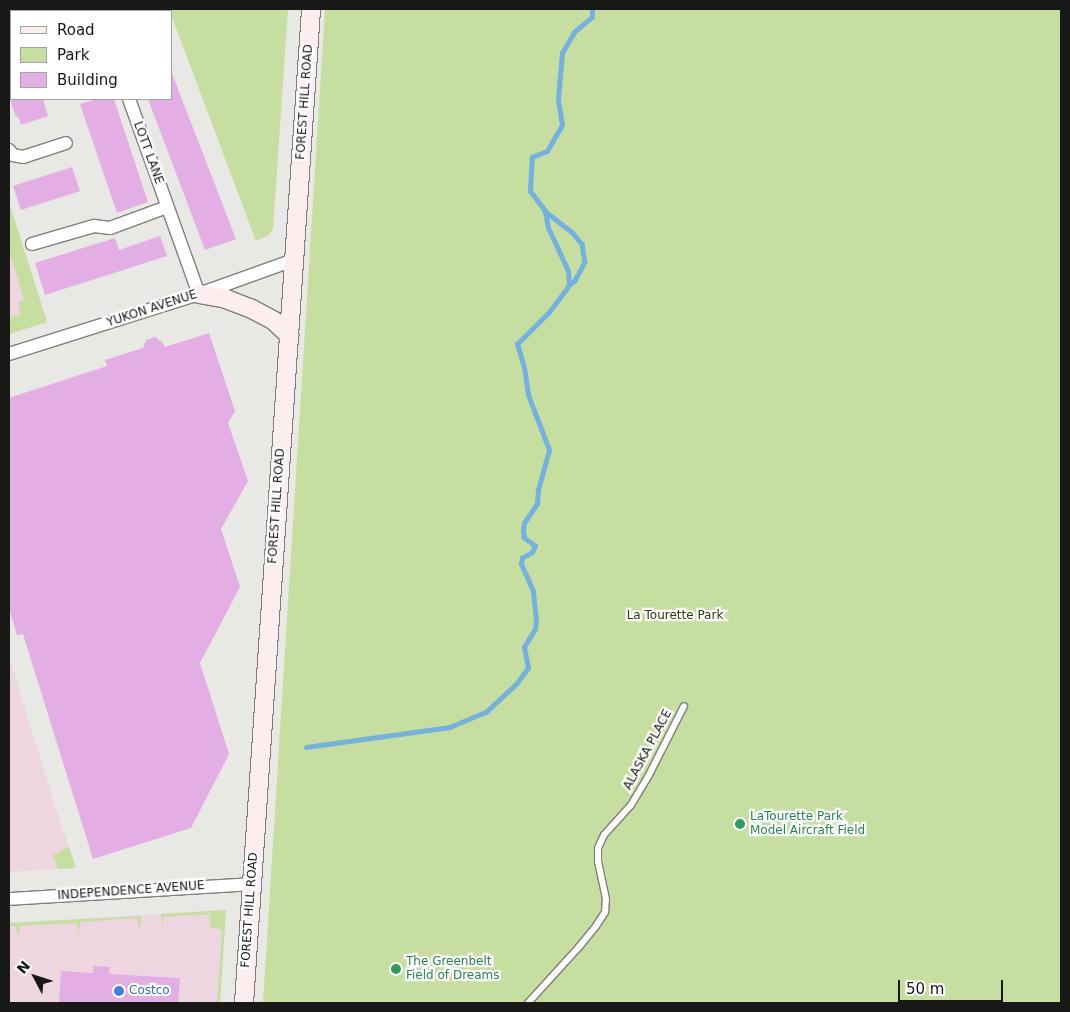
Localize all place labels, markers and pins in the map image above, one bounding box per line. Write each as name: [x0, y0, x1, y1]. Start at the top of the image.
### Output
place label: LaTourette Park Model Aircraft Field: [750, 810, 865, 838]
marker: LaTourette Park Model Aircraft Field: [734, 818, 746, 830]
place label: The Greenbelt Field of Dreams: [406, 955, 499, 983]
marker: The Greenbelt Field of Dreams: [390, 963, 402, 975]
place label: Costco: [129, 984, 170, 998]
marker: Costco: [113, 985, 125, 997]

